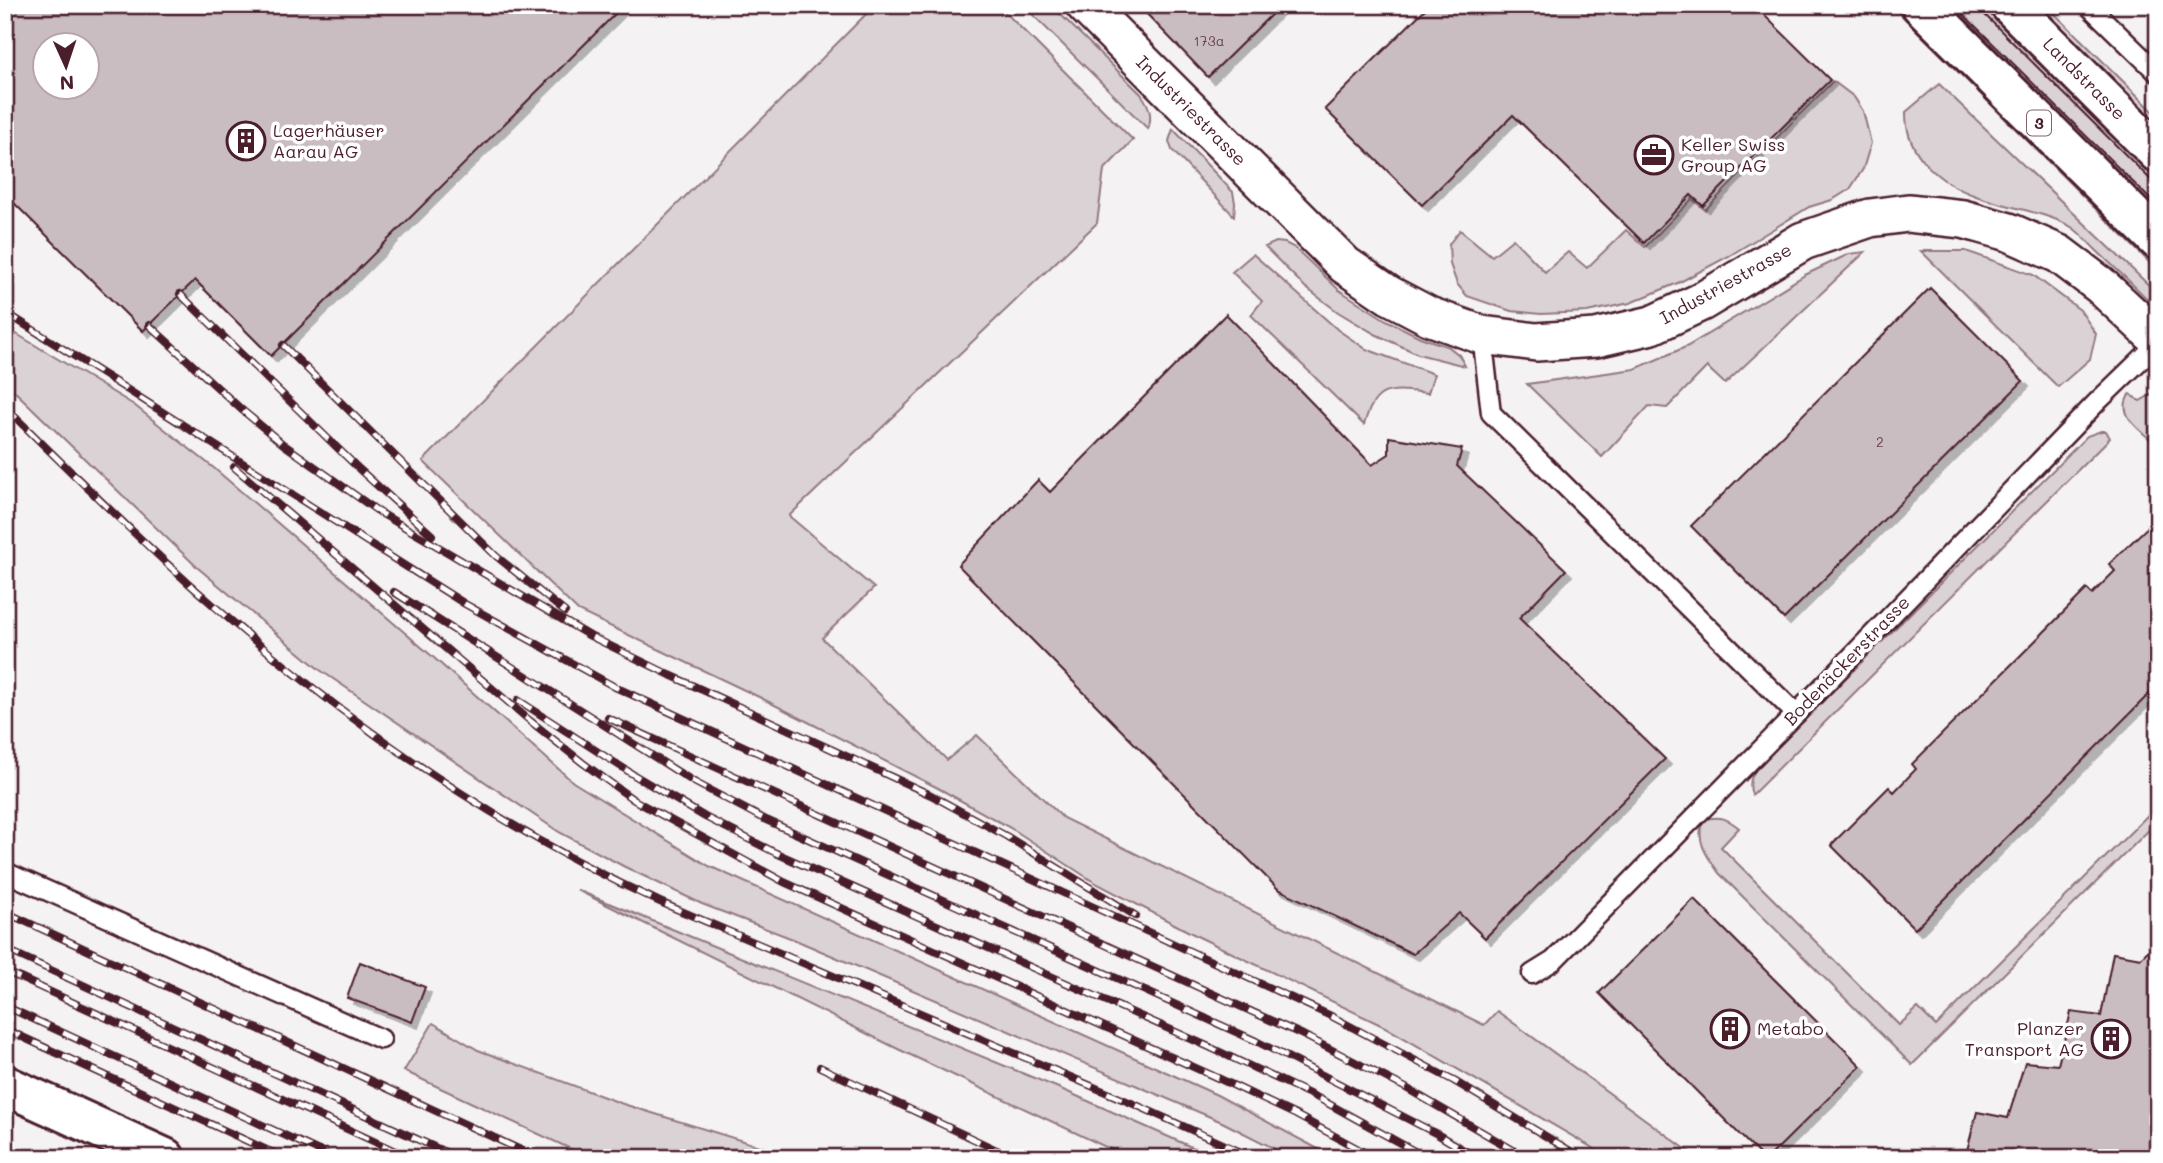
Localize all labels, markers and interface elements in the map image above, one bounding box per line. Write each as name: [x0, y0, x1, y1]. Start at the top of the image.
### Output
house number: 173a: [1194, 31, 1224, 50]
north arrow: [32, 32, 102, 102]
street label: Landstrasse: [2038, 32, 2131, 125]
street label: Industriestrasse: [1131, 50, 1252, 171]
text: N: [59, 71, 75, 96]
road number: 3: [2027, 111, 2051, 136]
place label: Lagerhäuser Aarau AG: [273, 118, 384, 163]
building icon: Lagerhäuser Aarau AG: [225, 120, 267, 162]
place label: Keller Swiss Group AG: [1681, 132, 1785, 177]
office icon: Keller Swiss Group AG: [1633, 134, 1675, 176]
street label: Industriestrasse: [1655, 237, 1796, 329]
house number: 2: [1876, 432, 1884, 451]
street label: Bodenäckerstrasse: [1778, 590, 1914, 730]
building icon: Metabo: [1709, 1008, 1751, 1050]
place label: Metabo: [1757, 1016, 1824, 1040]
place label: Planzer Transport AG: [1965, 1016, 2084, 1061]
building icon: Planzer Transport AG: [2090, 1018, 2132, 1060]

